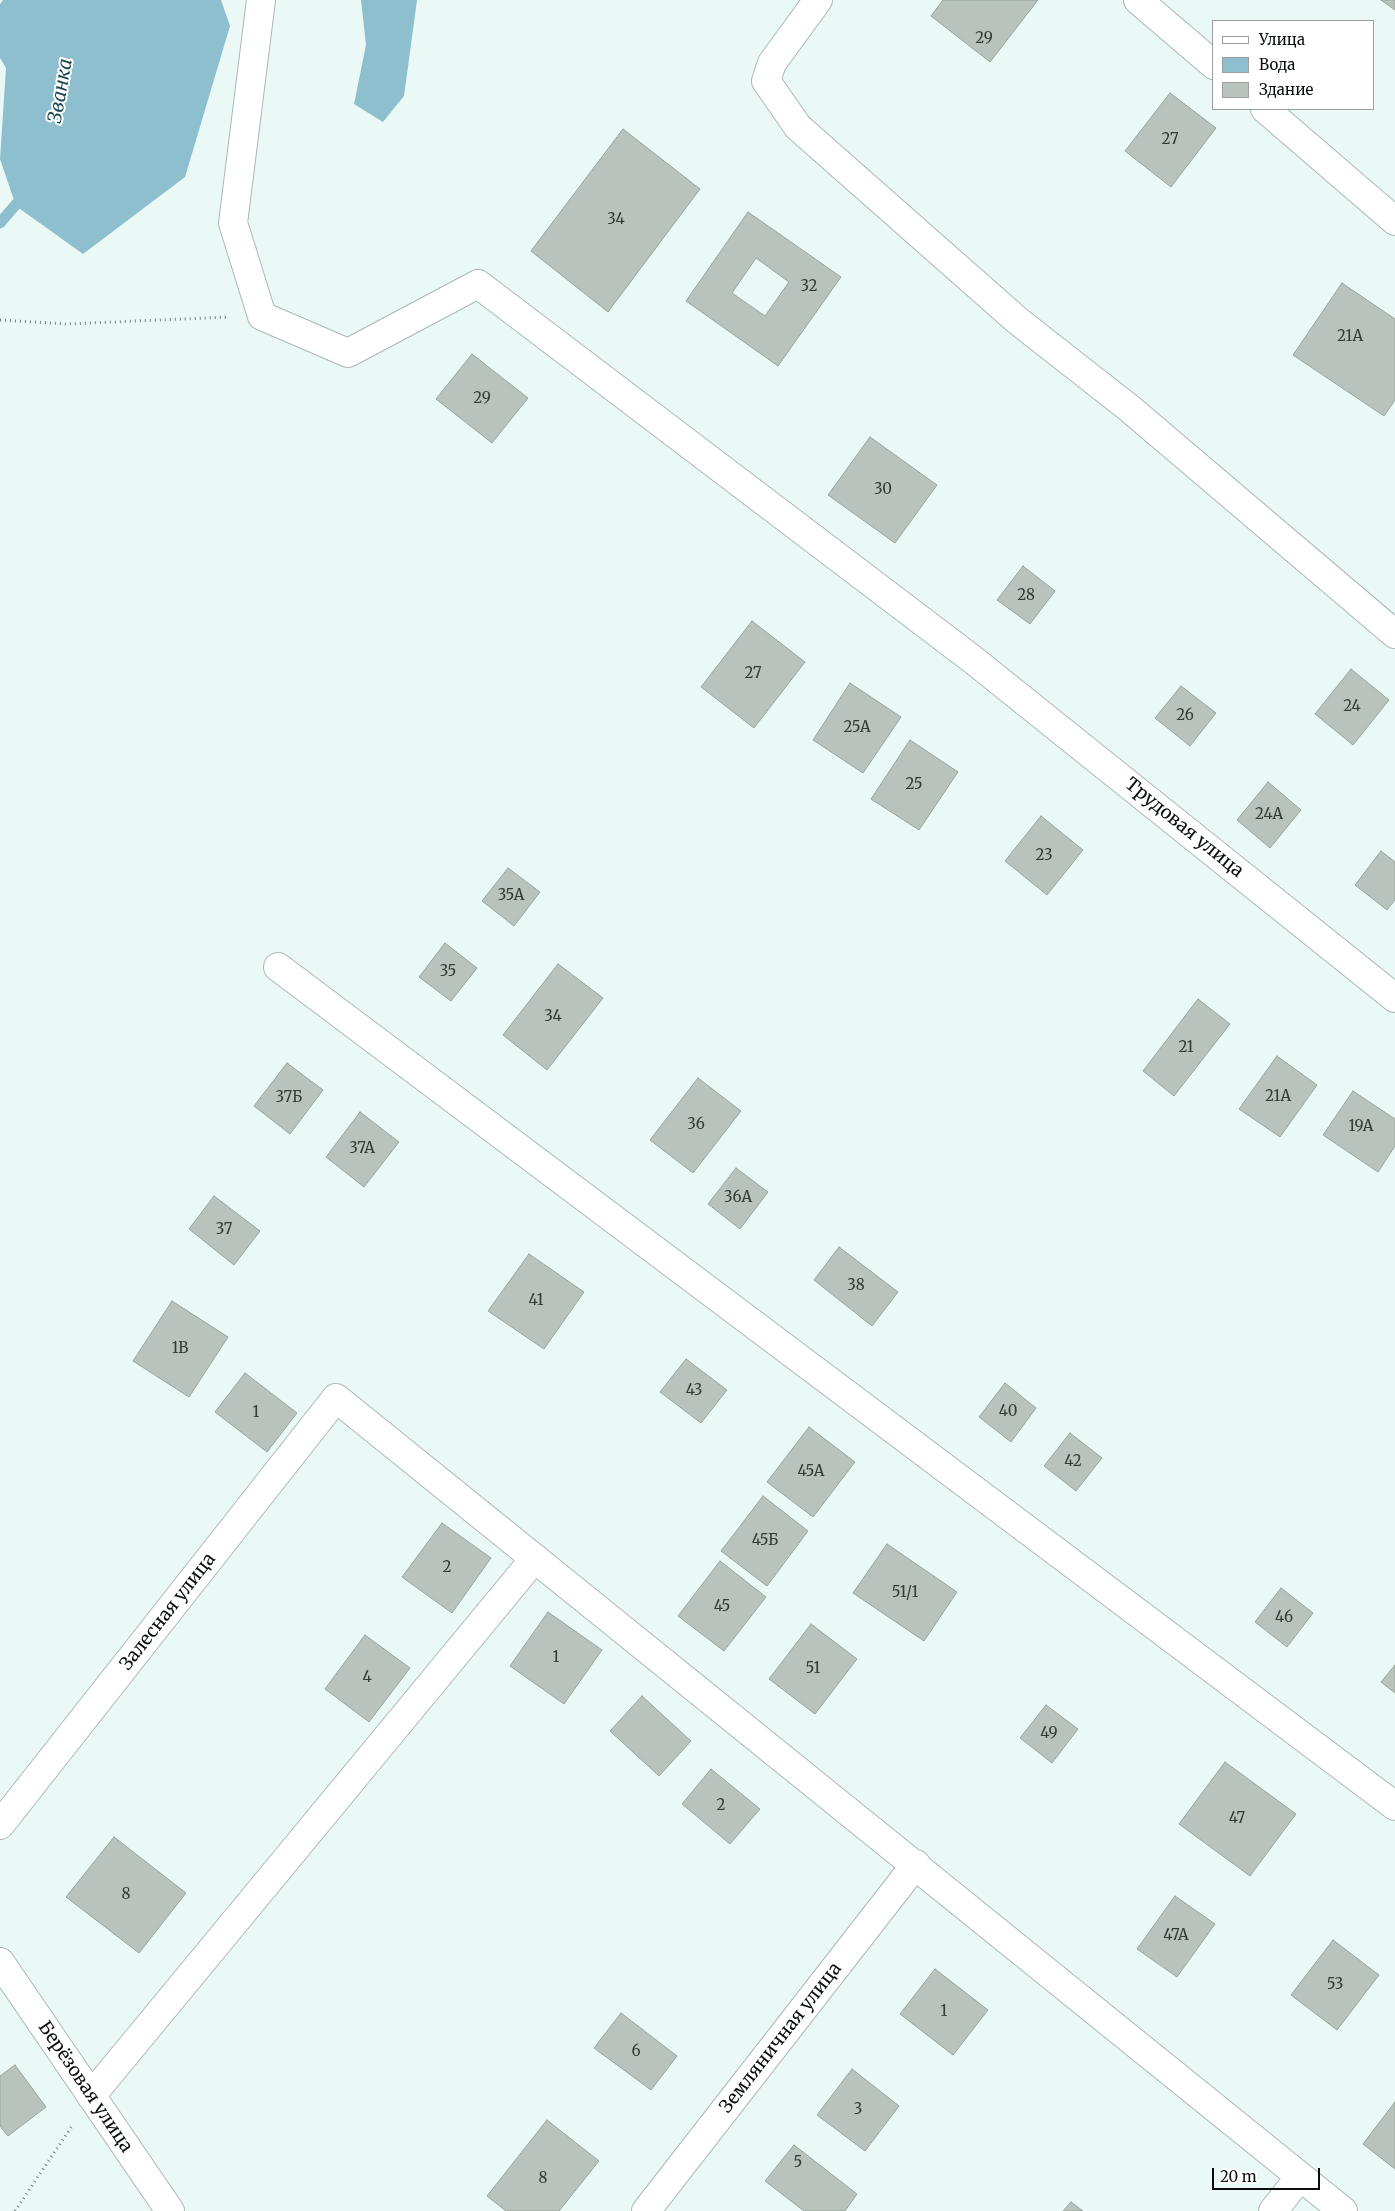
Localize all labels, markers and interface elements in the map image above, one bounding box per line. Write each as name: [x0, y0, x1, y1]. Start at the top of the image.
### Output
legend: [1212, 20, 1375, 110]
house number: 29: [975, 30, 993, 48]
text: Улица: [1259, 30, 1305, 49]
text: Вода: [1259, 55, 1295, 74]
water label: Званка: [44, 57, 78, 125]
text: Здание: [1259, 80, 1313, 99]
house number: 27: [1162, 131, 1178, 149]
house number: 34: [607, 211, 625, 229]
house number: 32: [800, 278, 818, 296]
house number: 21А: [1337, 328, 1363, 346]
house number: 29: [473, 390, 491, 408]
house number: 30: [874, 481, 892, 499]
house number: 28: [1017, 587, 1035, 605]
house number: 27: [745, 665, 761, 683]
house number: 24: [1343, 698, 1361, 716]
house number: 26: [1176, 707, 1194, 725]
house number: 25А: [843, 719, 871, 737]
street label: Трудовая улица: [1121, 774, 1247, 882]
house number: 25: [905, 776, 923, 794]
house number: 24А: [1255, 806, 1283, 824]
house number: 23: [1036, 847, 1052, 865]
house number: 35А: [498, 887, 524, 905]
house number: 35: [440, 963, 456, 981]
house number: 34: [544, 1008, 562, 1026]
house number: 21: [1178, 1039, 1194, 1057]
house number: 21А: [1265, 1088, 1291, 1106]
house number: 37Б: [276, 1089, 302, 1107]
house number: 36: [687, 1116, 705, 1134]
house number: 19А: [1349, 1118, 1373, 1136]
house number: 37А: [349, 1140, 375, 1158]
house number: 36А: [724, 1189, 752, 1207]
house number: 37: [216, 1221, 232, 1239]
house number: 38: [847, 1277, 865, 1295]
house number: 41: [529, 1292, 543, 1310]
house number: 1В: [172, 1340, 188, 1358]
house number: 43: [686, 1382, 702, 1400]
house number: 40: [999, 1403, 1017, 1421]
house number: 1: [253, 1404, 259, 1422]
house number: 42: [1064, 1453, 1082, 1471]
house number: 45А: [798, 1463, 824, 1481]
house number: 45Б: [752, 1532, 778, 1550]
street label: Залесная улица: [116, 1549, 220, 1675]
house number: 2: [443, 1559, 451, 1577]
house number: 51/1: [892, 1584, 918, 1602]
house number: 45: [714, 1598, 730, 1616]
house number: 46: [1275, 1609, 1293, 1627]
house number: 1: [553, 1649, 559, 1667]
house number: 51: [806, 1660, 820, 1678]
house number: 4: [362, 1669, 372, 1687]
house number: 49: [1040, 1725, 1058, 1743]
house number: 2: [717, 1797, 725, 1815]
house number: 47: [1229, 1810, 1245, 1828]
house number: 8: [122, 1886, 130, 1904]
house number: 47А: [1163, 1927, 1189, 1945]
street label: Земляничная улица: [716, 1959, 846, 2117]
house number: 53: [1327, 1976, 1343, 1994]
house number: 1: [941, 2003, 947, 2021]
street label: Берёзовая улица: [33, 2017, 137, 2157]
house number: 6: [631, 2043, 641, 2061]
house number: 3: [854, 2101, 862, 2119]
house number: 5: [794, 2154, 802, 2172]
scale bar: [1215, 2158, 1322, 2190]
text: 20 m: [1220, 2167, 1257, 2186]
house number: 8: [539, 2170, 547, 2188]

